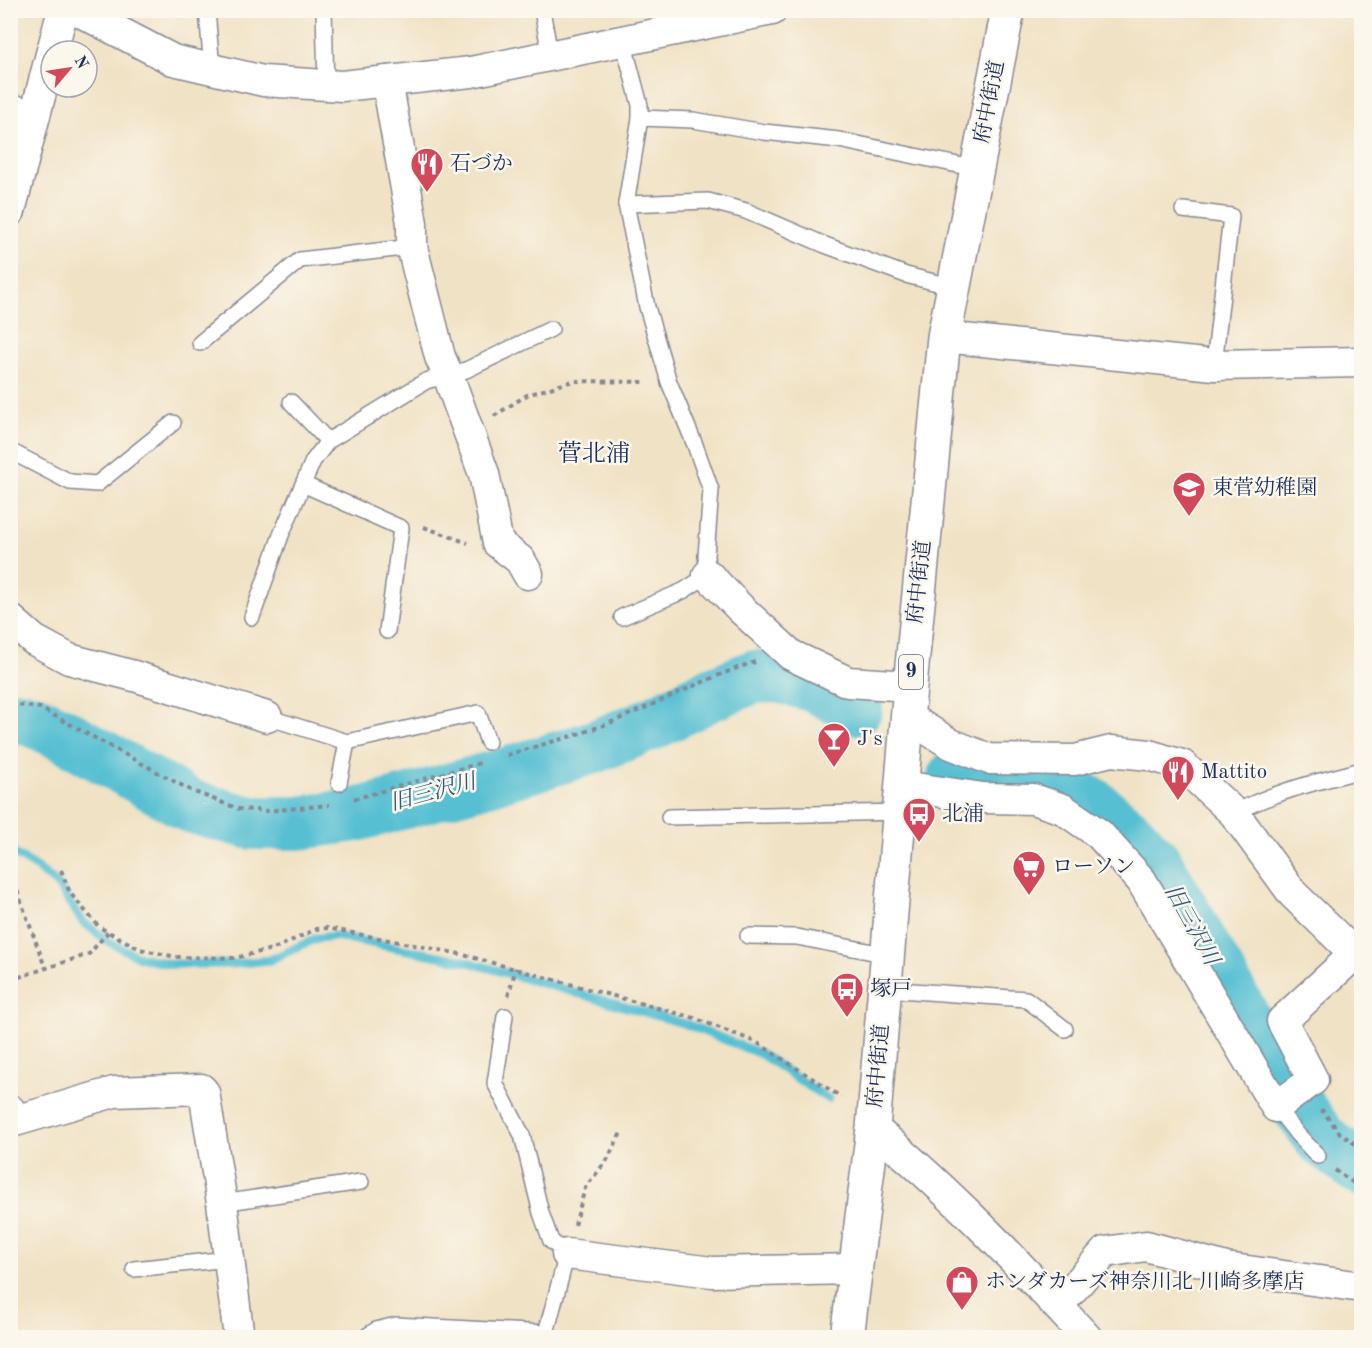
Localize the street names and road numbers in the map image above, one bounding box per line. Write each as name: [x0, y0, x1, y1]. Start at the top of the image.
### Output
street label: 府中街道: [970, 58, 1008, 145]
street label: 府中街道: [903, 539, 935, 625]
road number: 9: [899, 655, 923, 689]
street label: 府中街道: [863, 1023, 893, 1109]

